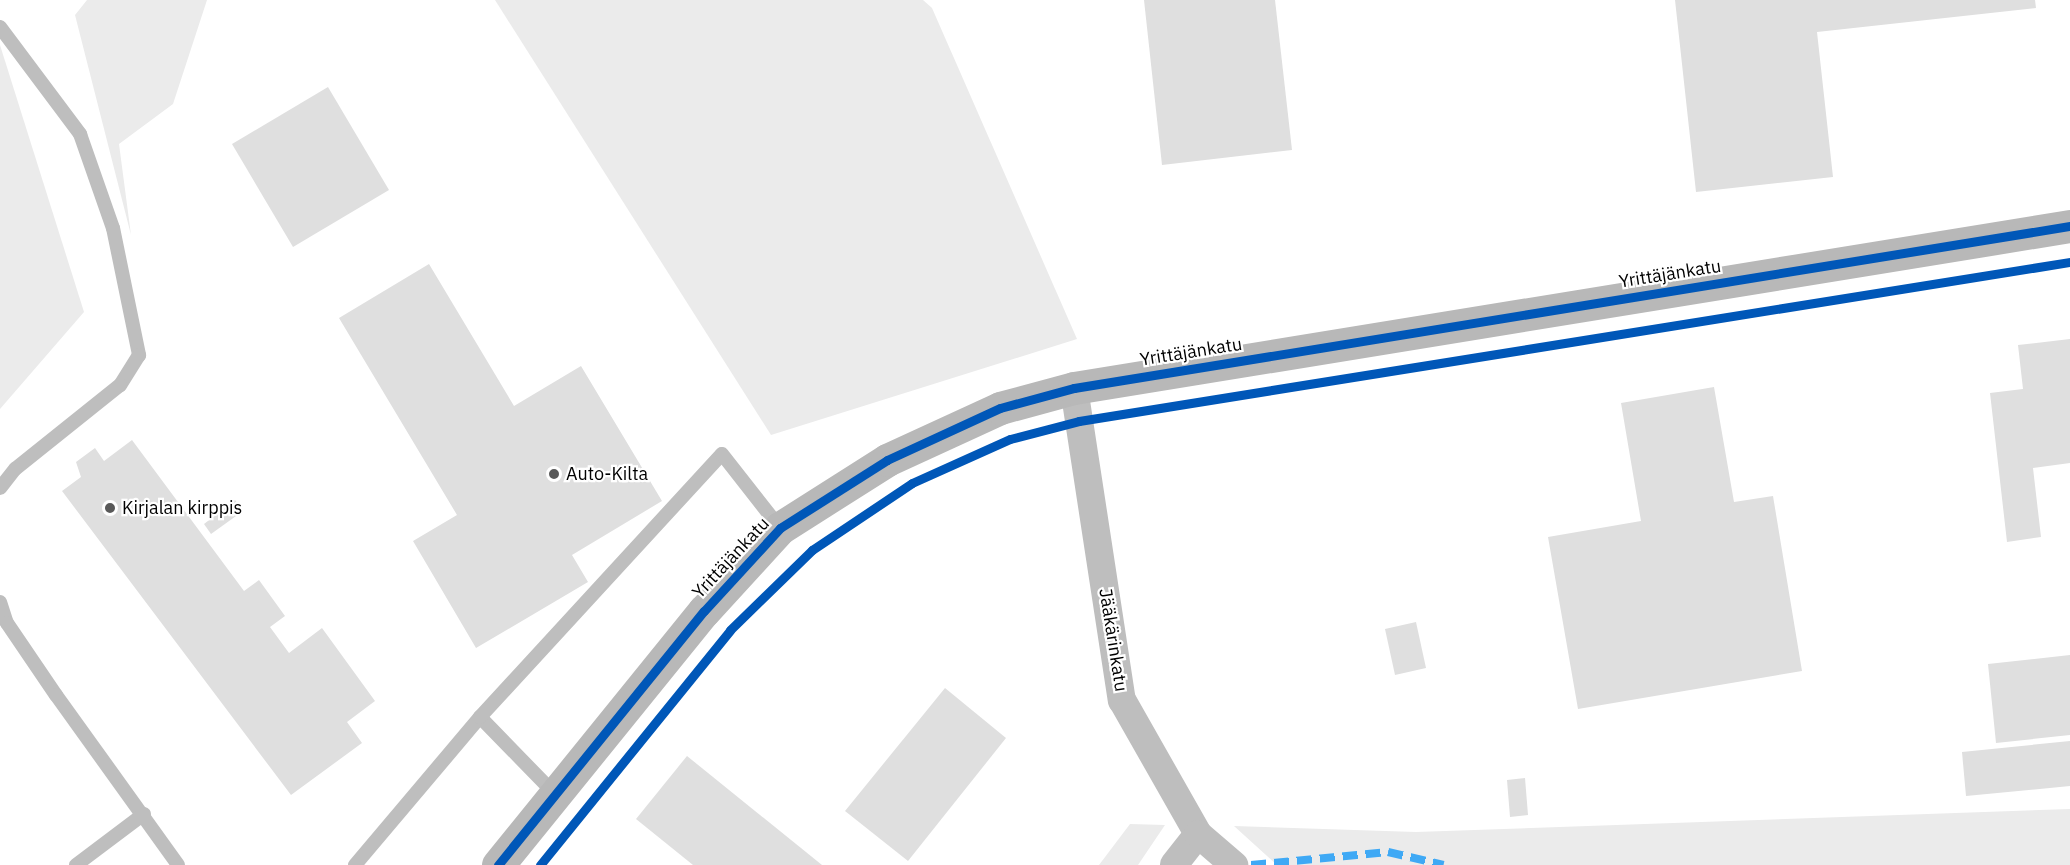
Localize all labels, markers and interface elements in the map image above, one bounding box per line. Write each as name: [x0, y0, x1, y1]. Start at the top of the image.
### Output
street label: Yrittäjänkatu: [1617, 255, 1723, 293]
street label: Yrittäjänkatu: [1138, 333, 1244, 371]
place label: Auto-Kilta: [566, 463, 648, 485]
marker: Auto-Kilta: [547, 467, 561, 481]
place label: Kirjalan kirppis: [122, 497, 242, 519]
marker: Kirjalan kirppis: [103, 501, 117, 515]
street label: Yrittäjänkatu: [688, 513, 774, 603]
street label: Jääkärinkatu: [1094, 587, 1132, 693]

